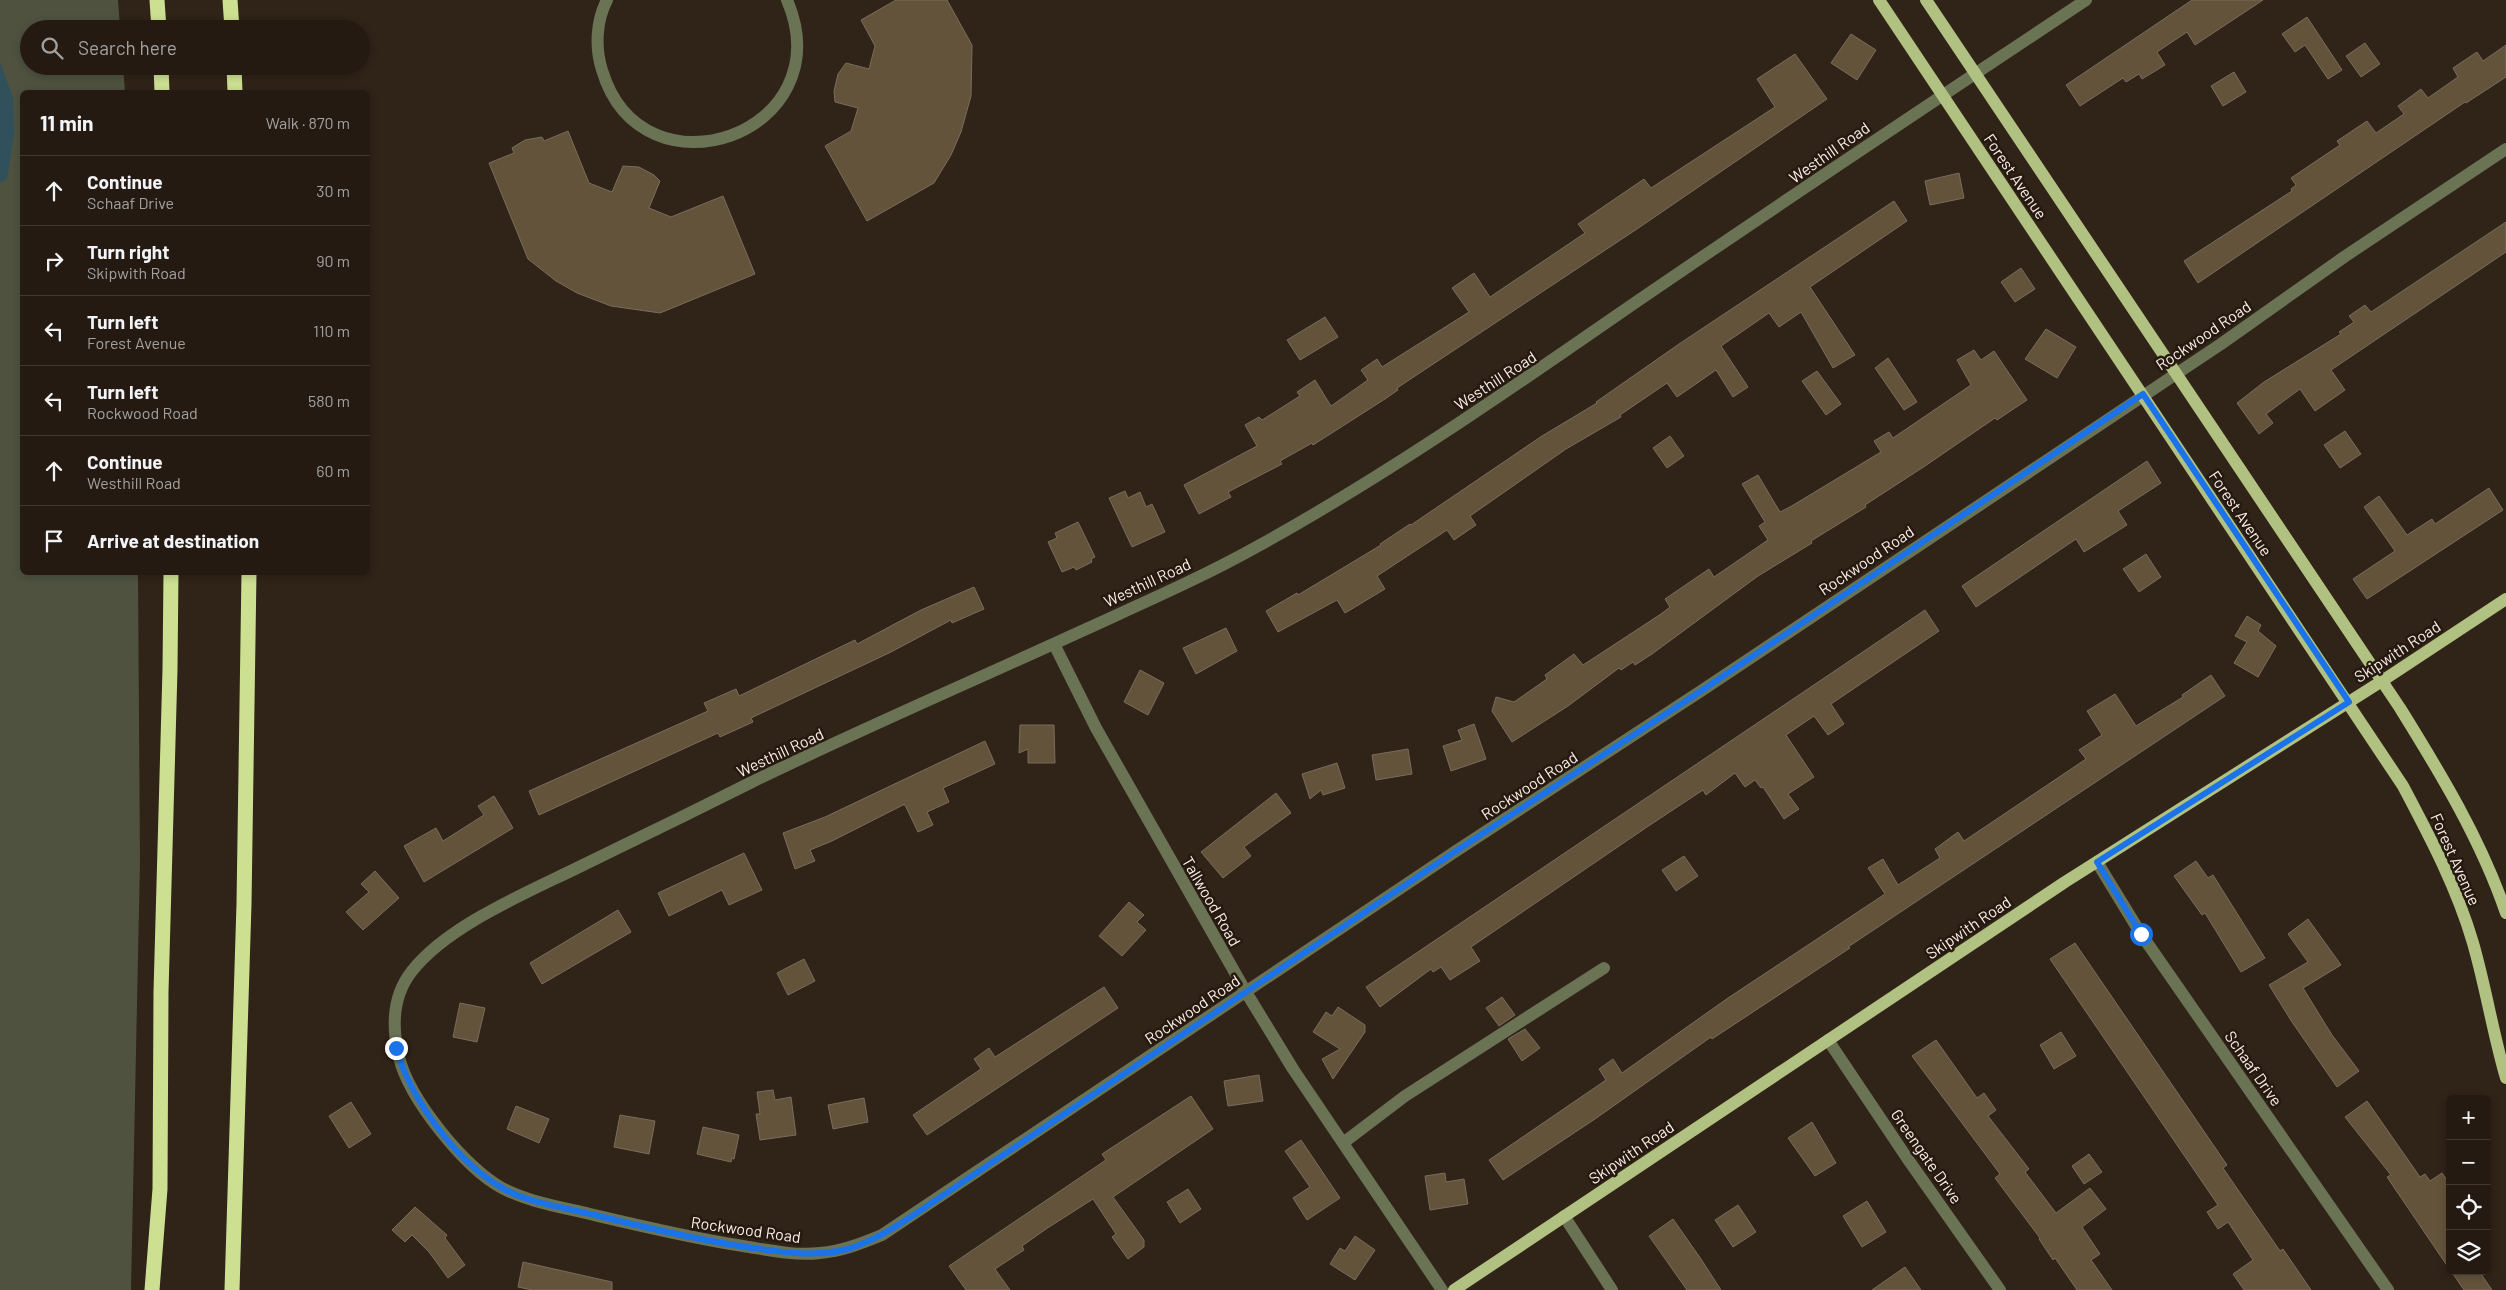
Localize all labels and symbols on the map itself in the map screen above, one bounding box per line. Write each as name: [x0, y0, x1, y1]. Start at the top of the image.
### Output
street label: Westhill Road: [1785, 117, 1873, 187]
street label: Forest Avenue: [1980, 130, 2052, 222]
street label: Rockwood Road: [2152, 296, 2254, 374]
street label: Westhill Road: [1450, 346, 1540, 414]
street label: Forest Avenue: [2205, 467, 2277, 559]
street label: Rockwood Road: [1815, 521, 1917, 599]
street label: Westhill Road: [1100, 554, 1194, 610]
street label: Skipwith Road: [2350, 616, 2444, 686]
street label: Westhill Road: [733, 724, 827, 780]
street label: Rockwood Road: [1477, 747, 1581, 823]
street label: Forest Avenue: [2427, 810, 2485, 908]
street label: Tallwood Road: [1179, 853, 1245, 949]
street label: Skipwith Road: [1922, 892, 2014, 962]
route start: [2130, 923, 2153, 946]
street label: Rockwood Road: [1141, 970, 1243, 1048]
street label: Schaaf Drive: [2221, 1027, 2287, 1109]
route end: [385, 1037, 408, 1060]
street label: Greengate Drive: [1887, 1105, 1967, 1207]
street label: Skipwith Road: [1585, 1117, 1677, 1187]
street label: Rockwood Road: [690, 1212, 802, 1246]

